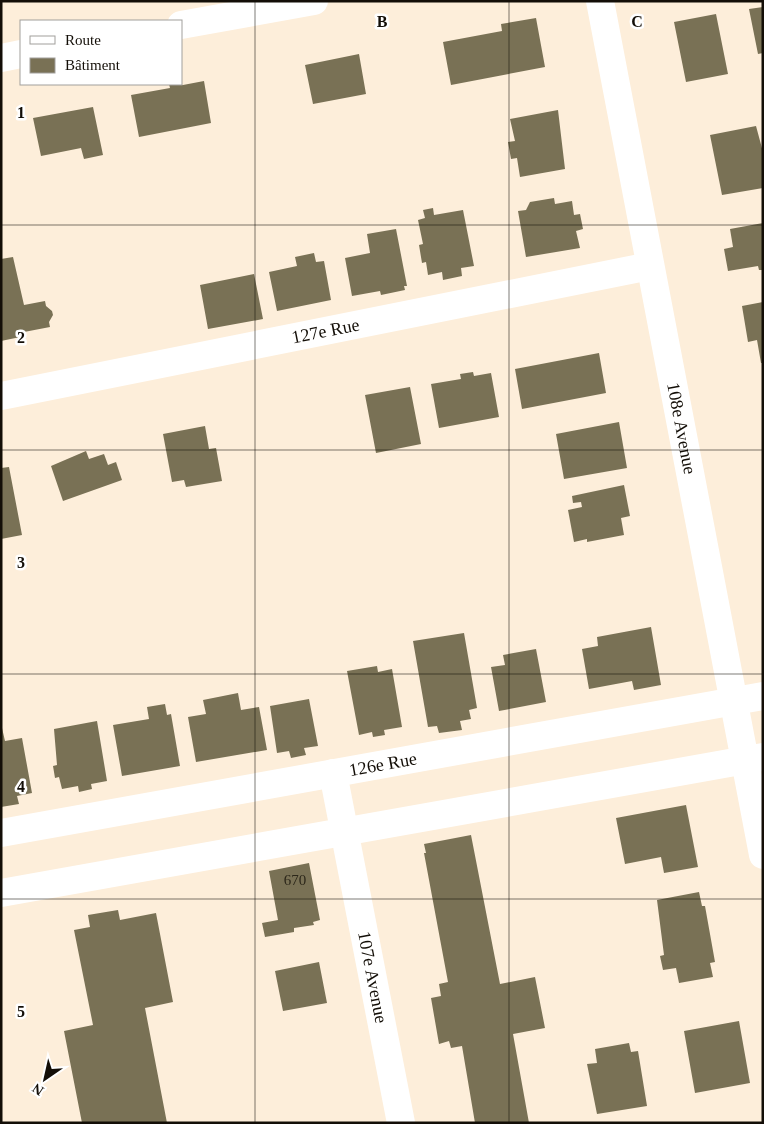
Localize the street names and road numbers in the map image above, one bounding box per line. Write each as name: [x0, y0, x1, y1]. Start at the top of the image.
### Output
street label: 127e Rue: [290, 314, 361, 348]
street label: 108e Avenue: [663, 381, 700, 476]
street label: 126e Rue: [347, 748, 418, 780]
street label: 107e Avenue: [354, 930, 391, 1025]

